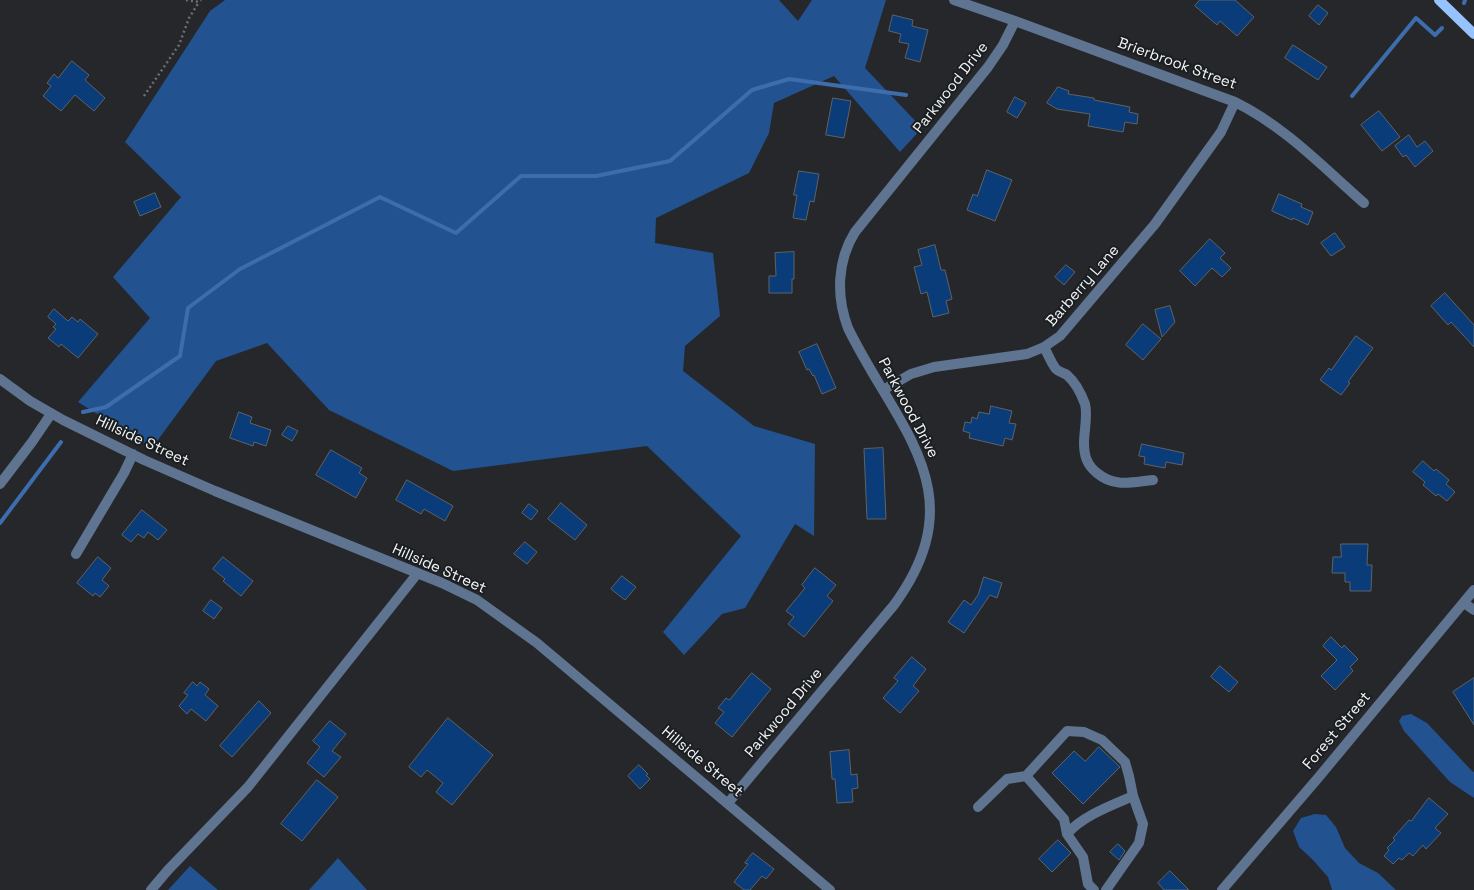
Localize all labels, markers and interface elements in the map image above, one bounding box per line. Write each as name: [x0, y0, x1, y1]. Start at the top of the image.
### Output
street label: Brierbrook Street: [1115, 34, 1239, 94]
street label: Parkwood Drive: [910, 39, 992, 137]
street label: Barberry Lane: [1043, 242, 1123, 330]
street label: Parkwood Drive: [874, 355, 942, 461]
street label: Hillside Street: [93, 412, 191, 470]
street label: Hillside Street: [389, 540, 489, 598]
street label: Parkwood Drive: [741, 665, 827, 761]
street label: Forest Street: [1299, 688, 1375, 774]
street label: Hillside Street: [658, 723, 746, 801]

